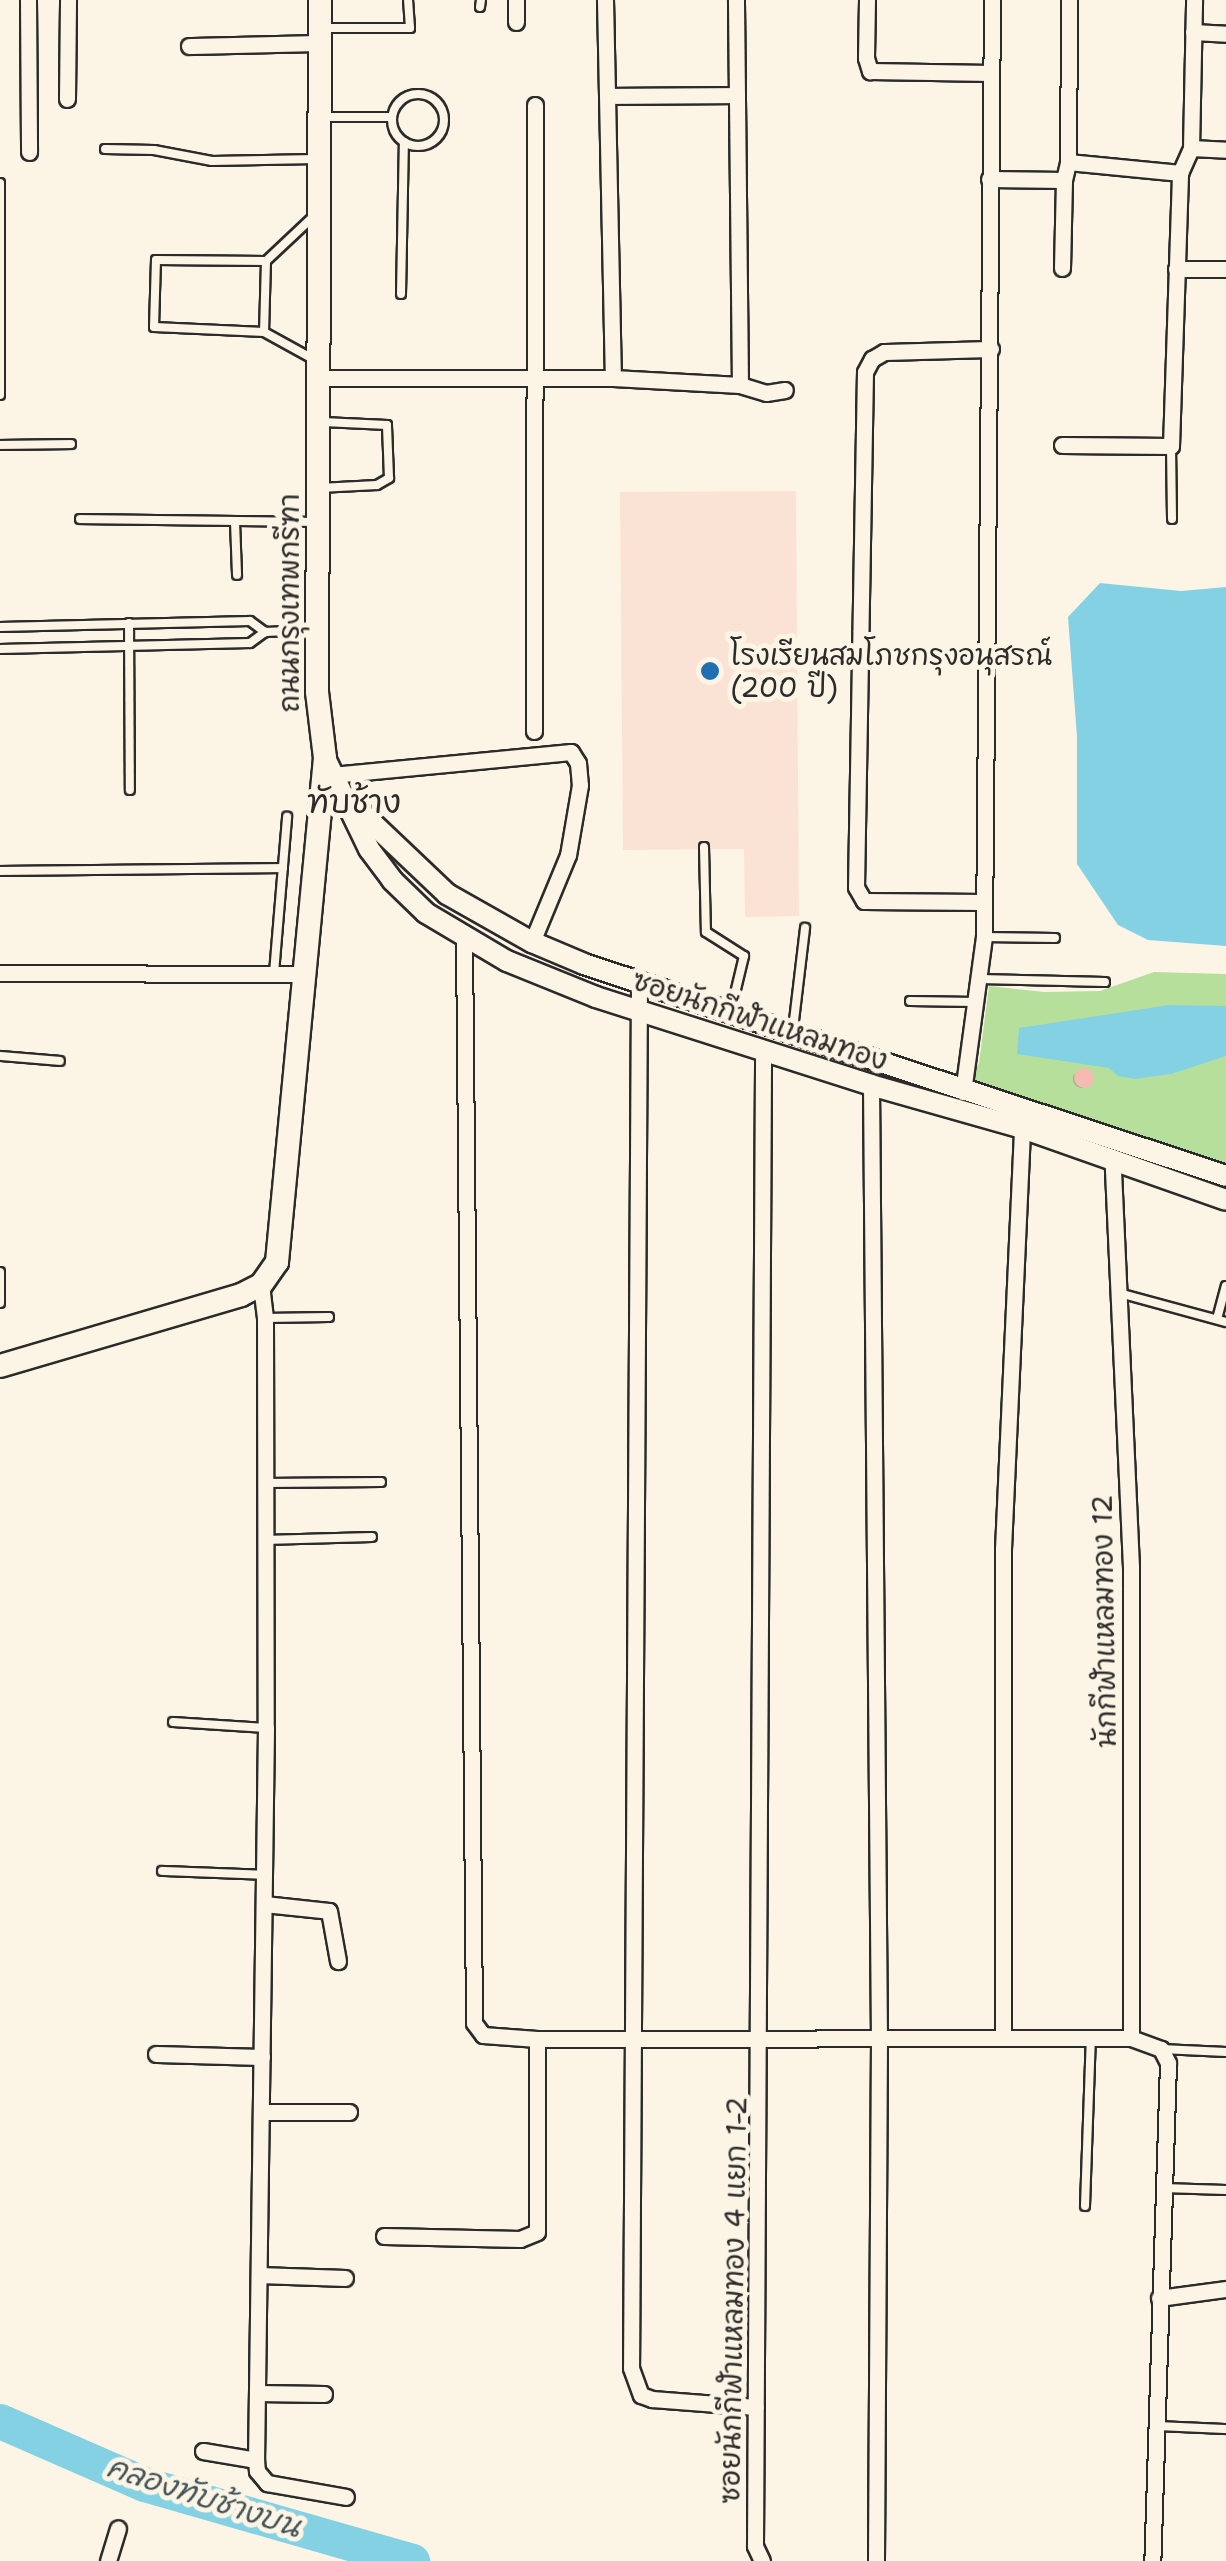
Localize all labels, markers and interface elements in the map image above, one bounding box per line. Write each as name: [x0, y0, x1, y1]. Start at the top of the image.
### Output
street label: ถนนกรุงเทพกรีฑา: [272, 494, 306, 712]
place label: โรงเรียนสมโภชกรุงอนุสรณ์ (200 ปี): [730, 638, 1052, 704]
marker: โรงเรียนสมโภชกรุงอนุสรณ์ (200 ปี): [699, 660, 721, 682]
district label: ทับช้าง: [307, 783, 401, 821]
street label: ซอยนักกีฬาแหลมทอง: [628, 963, 892, 1077]
street label: นักกีฬาแหลมทอง 12: [1085, 1494, 1123, 1748]
street label: ซอยนักกีฬาแหลมทอง 4 แยก 1-2: [713, 2096, 753, 2504]
water label: คลองทับช้างบน: [103, 2449, 305, 2545]

